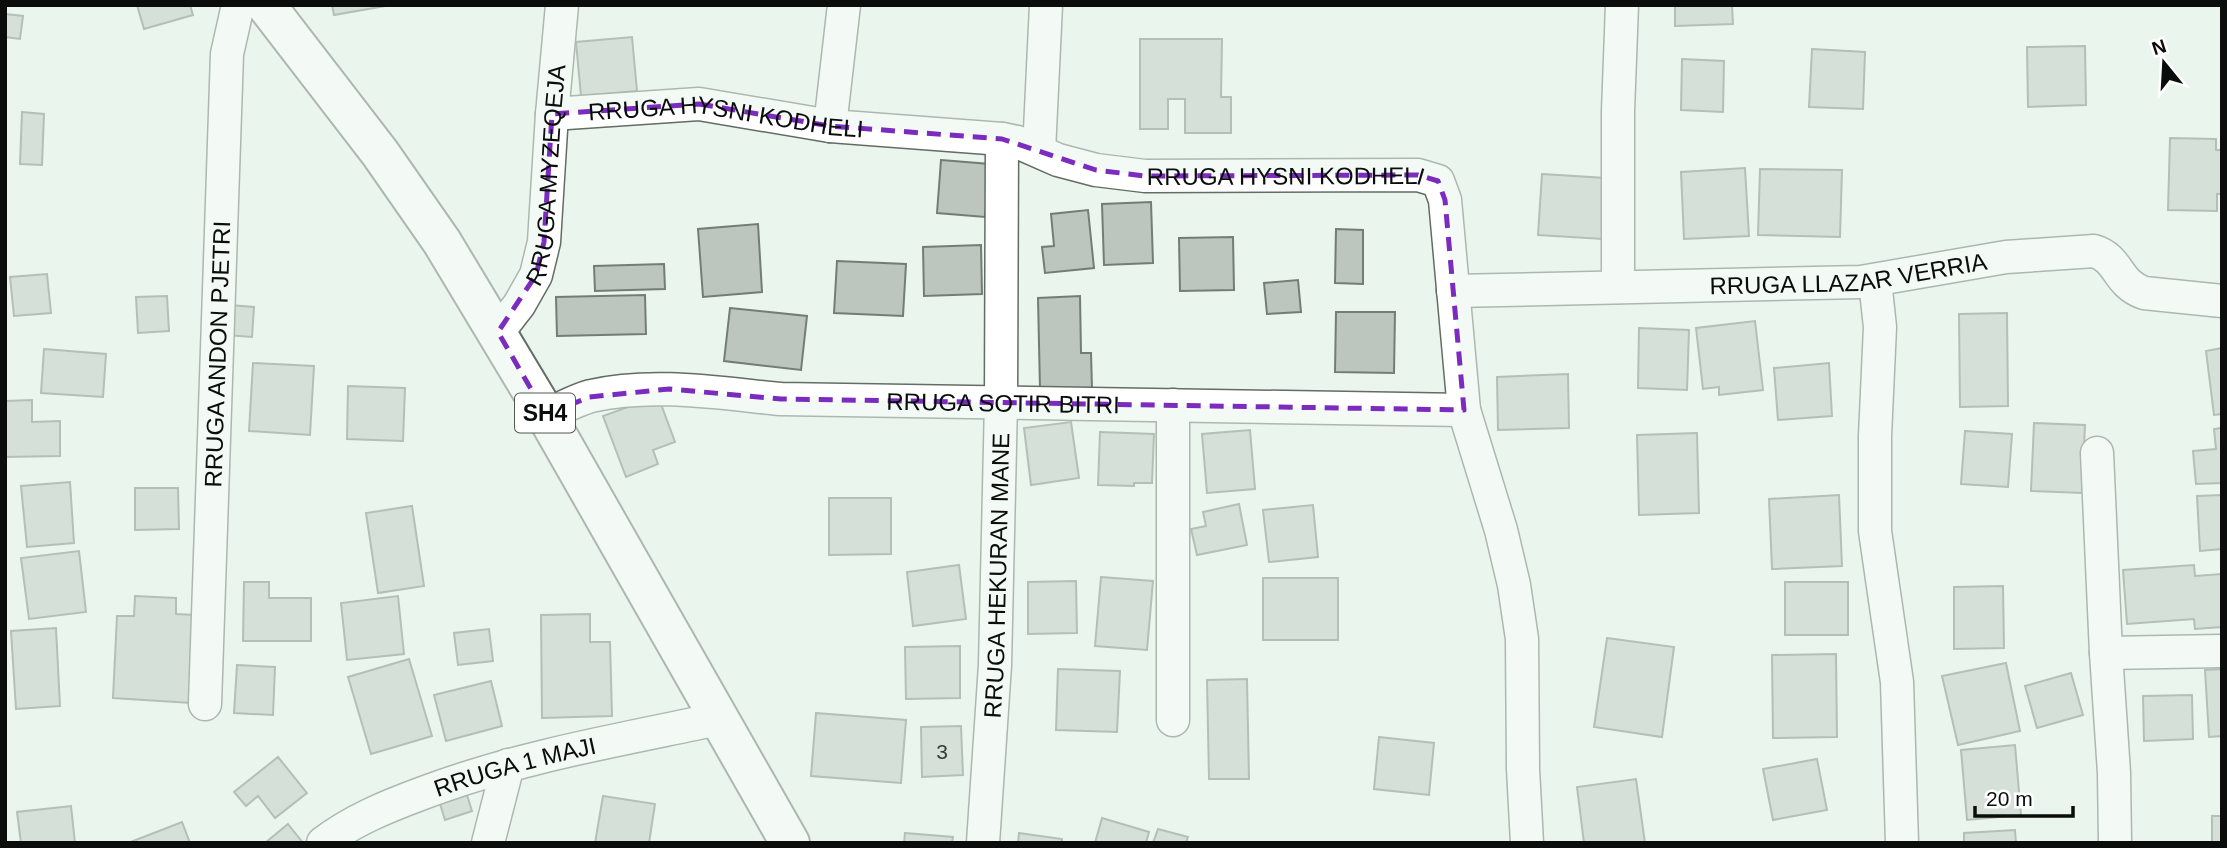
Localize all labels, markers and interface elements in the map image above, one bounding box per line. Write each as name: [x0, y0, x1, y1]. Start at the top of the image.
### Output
north arrow: [2129, 28, 2199, 98]
text: N: [2149, 35, 2169, 59]
street label: RRUGA MYZEQEJA: [520, 63, 570, 290]
street label: RRUGA HYSNI KODHELI: [587, 90, 865, 142]
street label: RRUGA HYSNI KODHELI: [1147, 162, 1428, 190]
street label: RRUGA ANDON PJETRI: [199, 220, 235, 488]
street label: RRUGA LLAZAR VERRIA: [1709, 247, 1989, 299]
street label: RRUGA SOTIR BITRI: [886, 387, 1120, 418]
road number: SH4: [515, 394, 575, 432]
street label: RRUGA HEKURAN MANE: [978, 432, 1014, 719]
street label: RRUGA 1 MAJI: [430, 731, 598, 801]
house number: 3: [936, 740, 948, 763]
scale bar: [1975, 774, 2073, 818]
text: 20 m: [1986, 787, 2033, 810]

